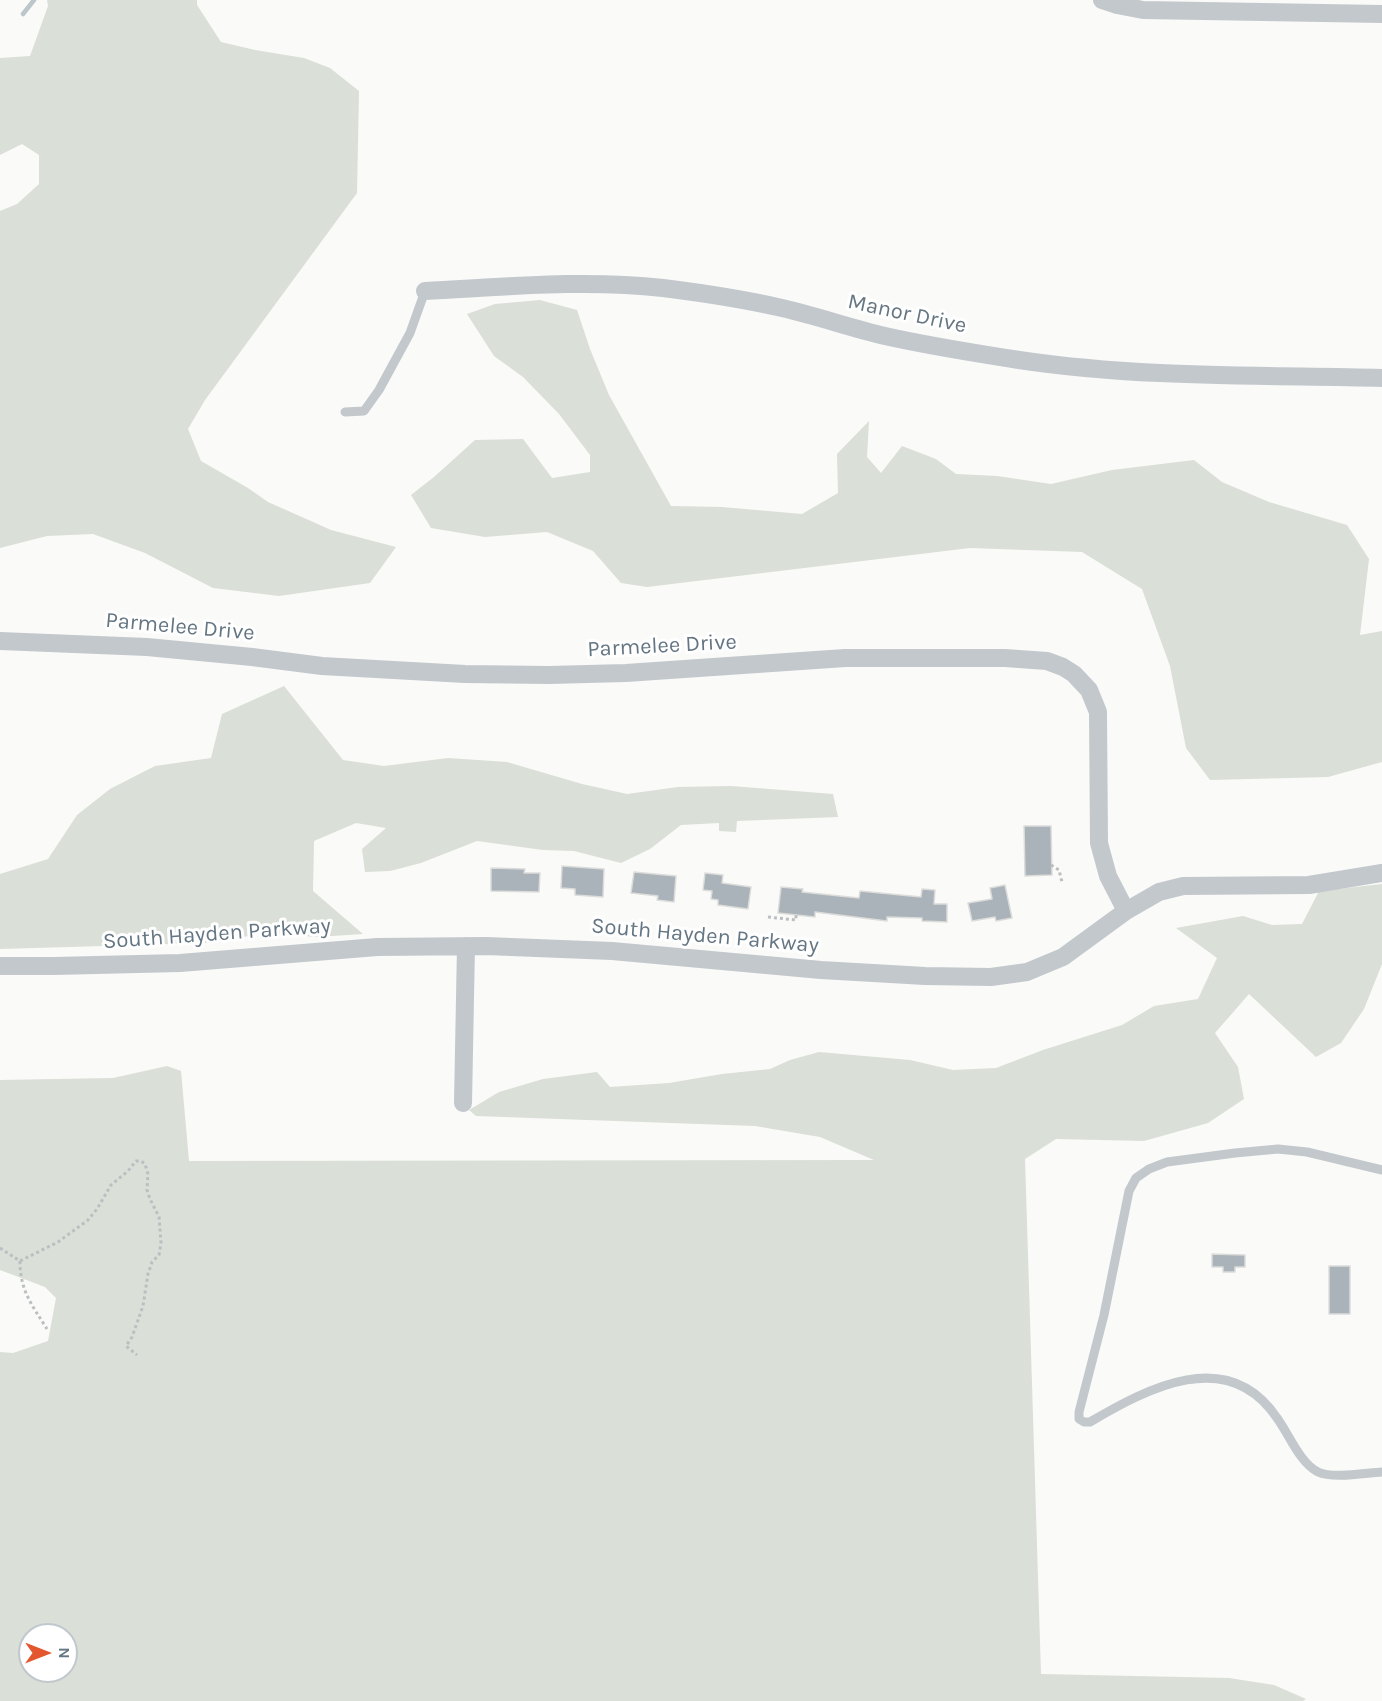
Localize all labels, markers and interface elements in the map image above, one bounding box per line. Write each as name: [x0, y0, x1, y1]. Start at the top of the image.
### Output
street label: Manor Drive: [845, 289, 969, 339]
street label: Parmelee Drive: [104, 607, 256, 647]
street label: Parmelee Drive: [587, 629, 737, 663]
street label: South Hayden Parkway: [102, 913, 332, 955]
street label: South Hayden Parkway: [590, 913, 820, 959]
north arrow: [18, 1623, 78, 1683]
text: N: [55, 1647, 74, 1659]

